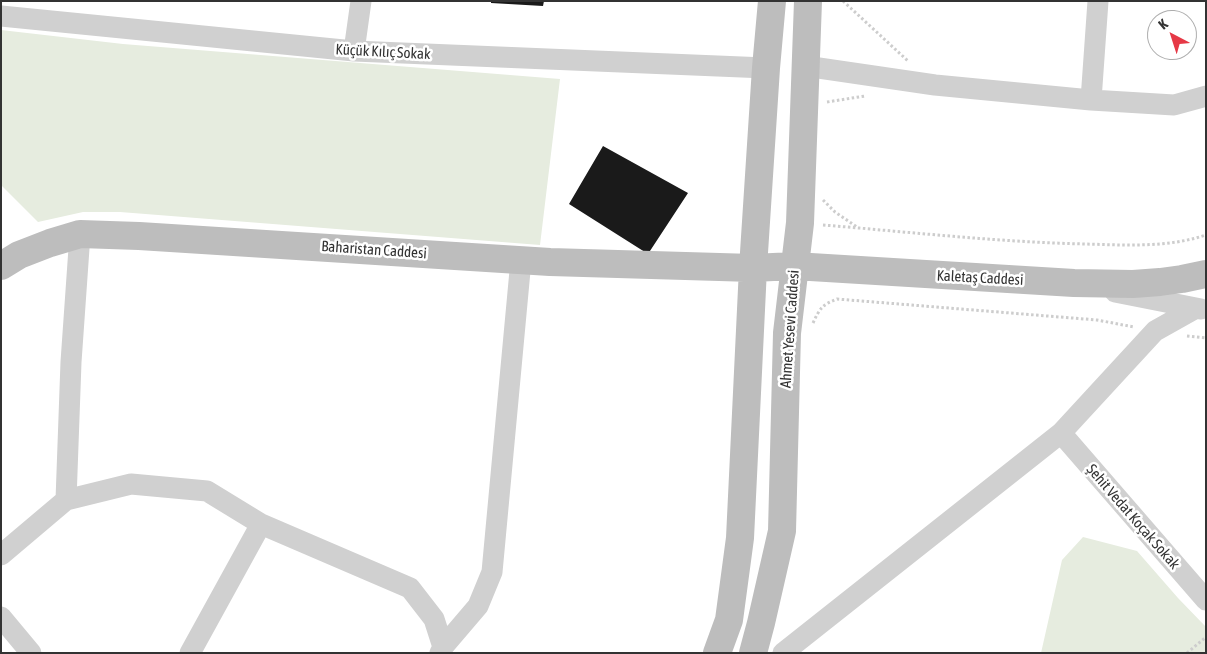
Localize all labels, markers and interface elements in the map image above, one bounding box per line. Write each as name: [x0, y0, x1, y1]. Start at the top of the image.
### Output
north arrow: [1147, 10, 1197, 60]
text: K: [1155, 16, 1171, 33]
street label: Küçük Kılıç Sokak: [335, 41, 431, 63]
street label: Baharistan Caddesi: [321, 237, 427, 263]
street label: Kaletaş Caddesi: [936, 267, 1024, 289]
street label: Ahmet Yesevi Caddesi: [777, 269, 803, 389]
street label: Şehit Vedat Koçak Sokak: [1083, 461, 1183, 573]

